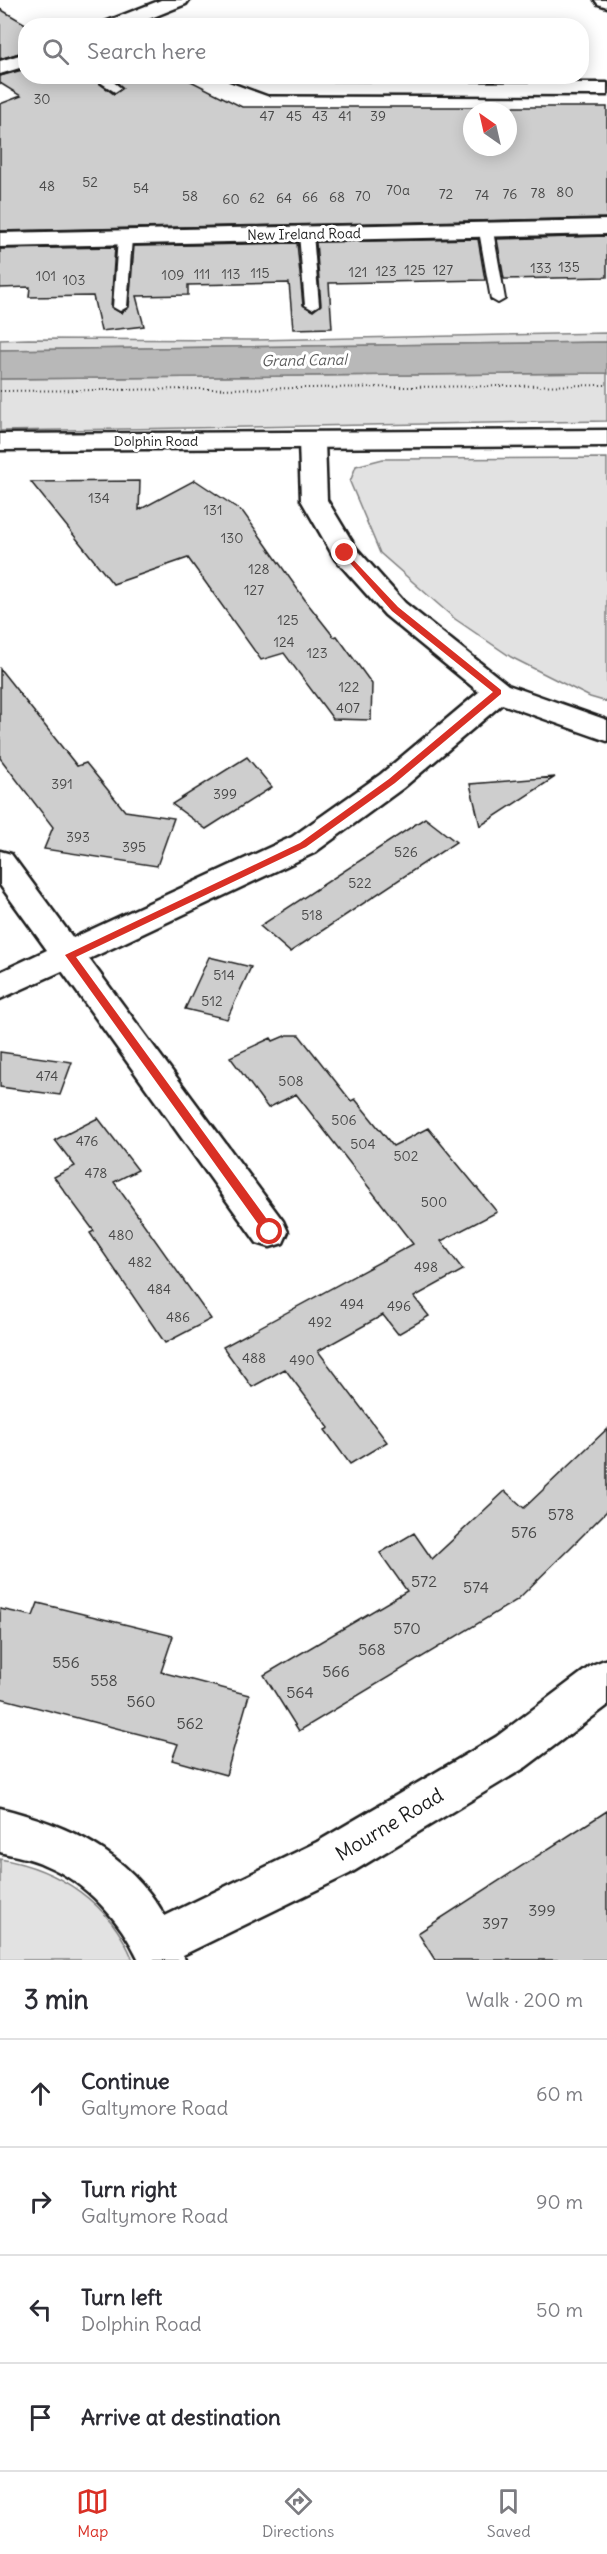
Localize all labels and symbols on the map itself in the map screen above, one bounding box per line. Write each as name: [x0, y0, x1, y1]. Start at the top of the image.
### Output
house number: 30: [33, 90, 51, 108]
north arrow: [463, 102, 517, 156]
house number: 47: [260, 107, 275, 125]
house number: 45: [286, 107, 302, 125]
house number: 43: [312, 107, 328, 125]
house number: 41: [338, 107, 352, 125]
house number: 39: [370, 107, 386, 125]
house number: 52: [82, 173, 98, 191]
house number: 48: [39, 177, 55, 195]
house number: 54: [133, 179, 149, 197]
house number: 70a: [386, 181, 410, 199]
house number: 80: [556, 183, 574, 201]
house number: 78: [531, 184, 545, 202]
house number: 72: [439, 185, 454, 203]
house number: 76: [503, 185, 517, 203]
house number: 74: [475, 186, 489, 204]
house number: 58: [182, 187, 198, 205]
house number: 70: [355, 187, 371, 205]
house number: 66: [302, 188, 318, 206]
house number: 68: [329, 188, 345, 206]
house number: 62: [249, 189, 265, 207]
house number: 64: [276, 189, 292, 207]
house number: 60: [222, 190, 240, 208]
street label: New Ireland Road: [247, 224, 361, 244]
house number: 135: [558, 258, 580, 276]
house number: 133: [530, 259, 552, 277]
house number: 125: [404, 261, 426, 279]
house number: 127: [433, 261, 453, 279]
house number: 123: [375, 262, 397, 280]
house number: 121: [349, 263, 367, 281]
house number: 115: [250, 264, 270, 282]
house number: 111: [194, 265, 210, 283]
house number: 113: [221, 265, 241, 283]
house number: 109: [162, 266, 184, 284]
house number: 101: [36, 267, 56, 285]
house number: 103: [63, 271, 85, 289]
water label: Grand Canal: [261, 350, 349, 370]
street label: Dolphin Road: [114, 432, 198, 450]
house number: 134: [88, 489, 110, 507]
house number: 131: [204, 501, 222, 519]
house number: 130: [221, 529, 243, 547]
route end: [331, 539, 357, 565]
house number: 128: [248, 560, 270, 578]
house number: 127: [244, 581, 264, 599]
house number: 125: [277, 611, 299, 629]
house number: 124: [273, 633, 295, 651]
house number: 123: [306, 644, 328, 662]
house number: 122: [339, 678, 360, 696]
house number: 407: [336, 699, 360, 717]
house number: 391: [51, 775, 73, 793]
house number: 399: [213, 785, 237, 803]
house number: 393: [66, 828, 90, 846]
house number: 395: [122, 838, 146, 856]
house number: 526: [394, 843, 418, 861]
house number: 522: [348, 874, 372, 892]
house number: 518: [301, 906, 323, 924]
house number: 514: [213, 966, 235, 984]
house number: 512: [201, 992, 223, 1010]
house number: 474: [36, 1067, 58, 1085]
house number: 508: [278, 1072, 304, 1090]
house number: 506: [331, 1111, 357, 1129]
house number: 476: [76, 1132, 98, 1150]
house number: 504: [350, 1135, 376, 1153]
house number: 502: [394, 1147, 419, 1165]
house number: 478: [85, 1164, 107, 1182]
house number: 500: [421, 1193, 447, 1211]
route start: [256, 1218, 282, 1244]
house number: 480: [108, 1226, 134, 1244]
house number: 482: [128, 1253, 152, 1271]
house number: 498: [414, 1258, 438, 1276]
house number: 484: [147, 1280, 171, 1298]
house number: 494: [340, 1295, 364, 1313]
house number: 496: [387, 1297, 411, 1315]
house number: 486: [166, 1308, 190, 1326]
house number: 492: [308, 1313, 332, 1331]
house number: 488: [242, 1349, 266, 1367]
house number: 490: [289, 1351, 315, 1369]
house number: 578: [548, 1504, 574, 1524]
house number: 576: [511, 1522, 537, 1542]
house number: 572: [411, 1571, 437, 1591]
house number: 574: [463, 1577, 489, 1597]
house number: 570: [393, 1618, 421, 1638]
house number: 568: [358, 1639, 386, 1659]
house number: 556: [52, 1652, 80, 1672]
house number: 566: [322, 1661, 350, 1681]
house number: 558: [90, 1670, 118, 1690]
house number: 564: [286, 1682, 314, 1702]
house number: 560: [127, 1691, 155, 1711]
house number: 562: [176, 1713, 204, 1733]
street label: Mourne Road: [331, 1782, 448, 1866]
house number: 399: [528, 1900, 556, 1920]
house number: 397: [482, 1913, 508, 1933]

